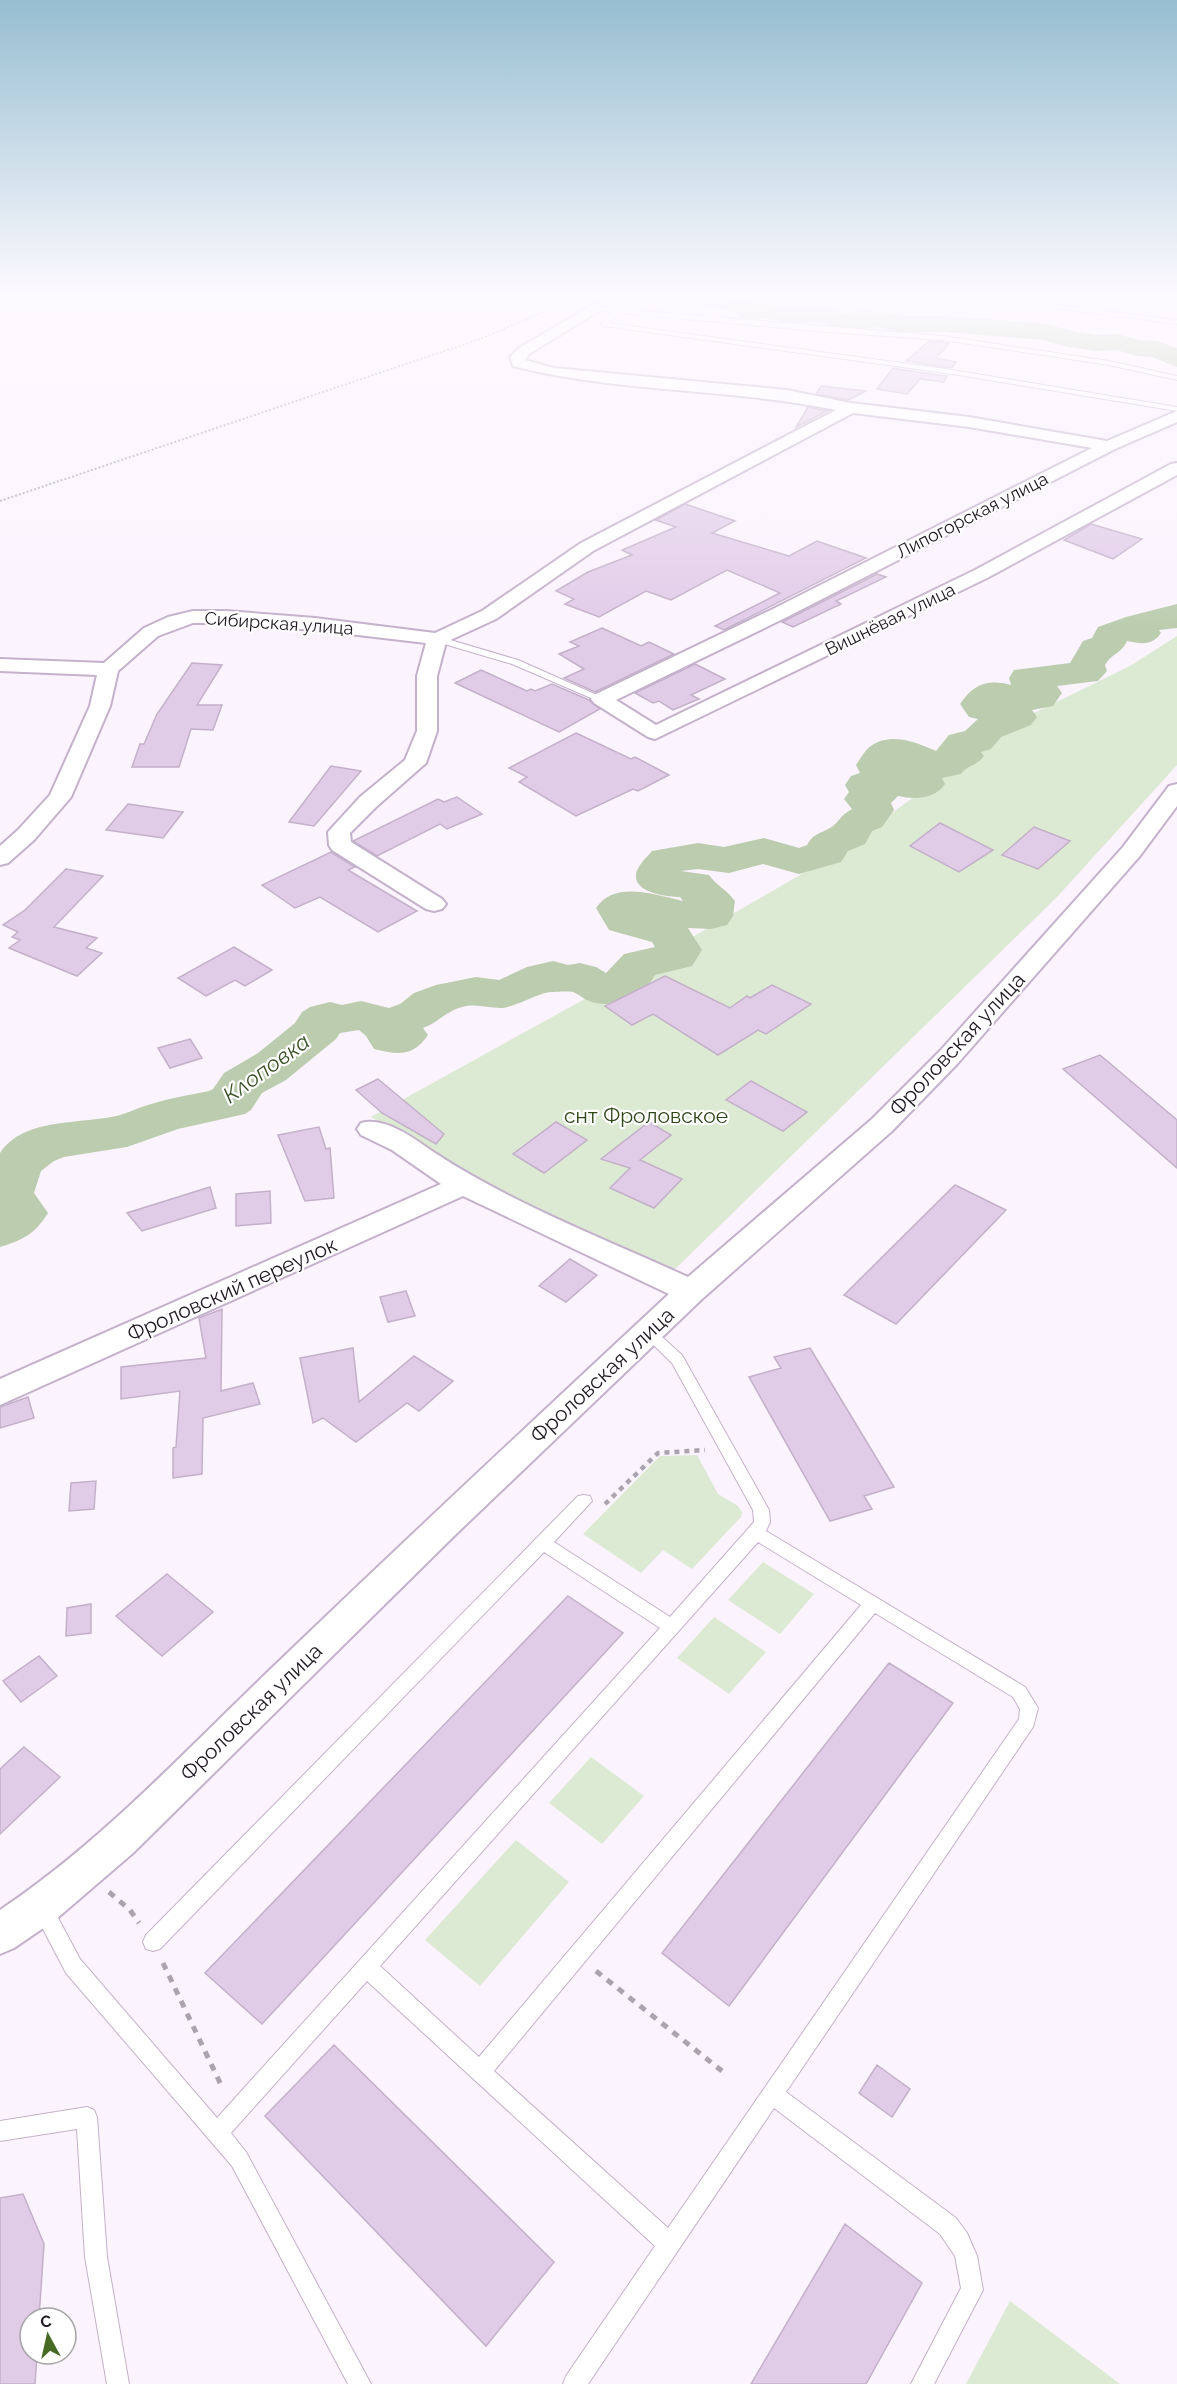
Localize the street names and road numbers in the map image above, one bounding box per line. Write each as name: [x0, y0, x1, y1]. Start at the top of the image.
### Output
street label: Липогорская улица: [893, 468, 1051, 562]
street label: Вишнёвая улица: [822, 578, 958, 660]
street label: Сибирская улица: [204, 607, 354, 639]
street label: Фроловская улица: [884, 967, 1030, 1121]
street label: Фроловский переулок: [123, 1231, 341, 1347]
street label: Фроловская улица: [525, 1302, 679, 1448]
street label: Фроловская улица: [175, 1638, 327, 1786]

